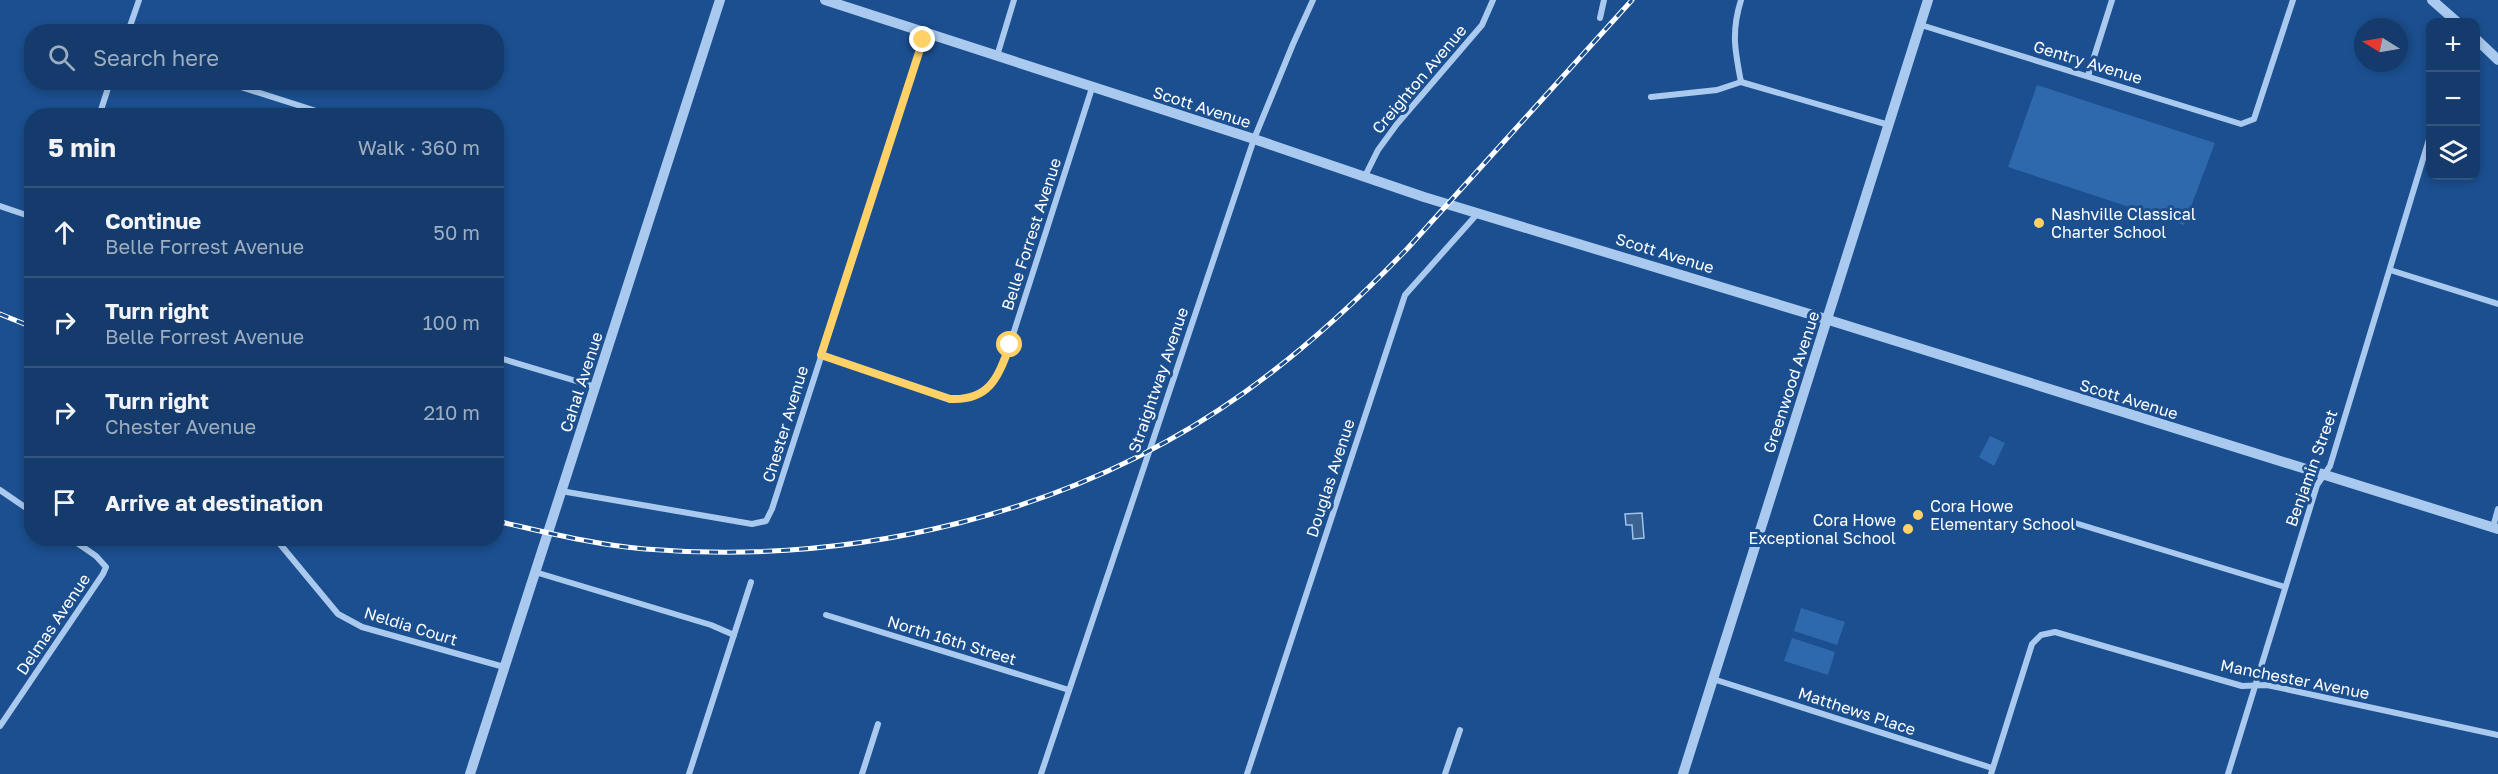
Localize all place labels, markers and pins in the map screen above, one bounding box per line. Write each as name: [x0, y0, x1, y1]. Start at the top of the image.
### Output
place label: Nashville Classical Charter School: [2051, 204, 2196, 242]
marker: Nashville Classical Charter School: [2032, 216, 2046, 230]
place label: Cora Howe Elementary School: [1930, 496, 2075, 534]
marker: Cora Howe Elementary School: [1911, 508, 1925, 522]
place label: Cora Howe Exceptional School: [1749, 510, 1896, 548]
marker: Cora Howe Exceptional School: [1901, 522, 1915, 536]

